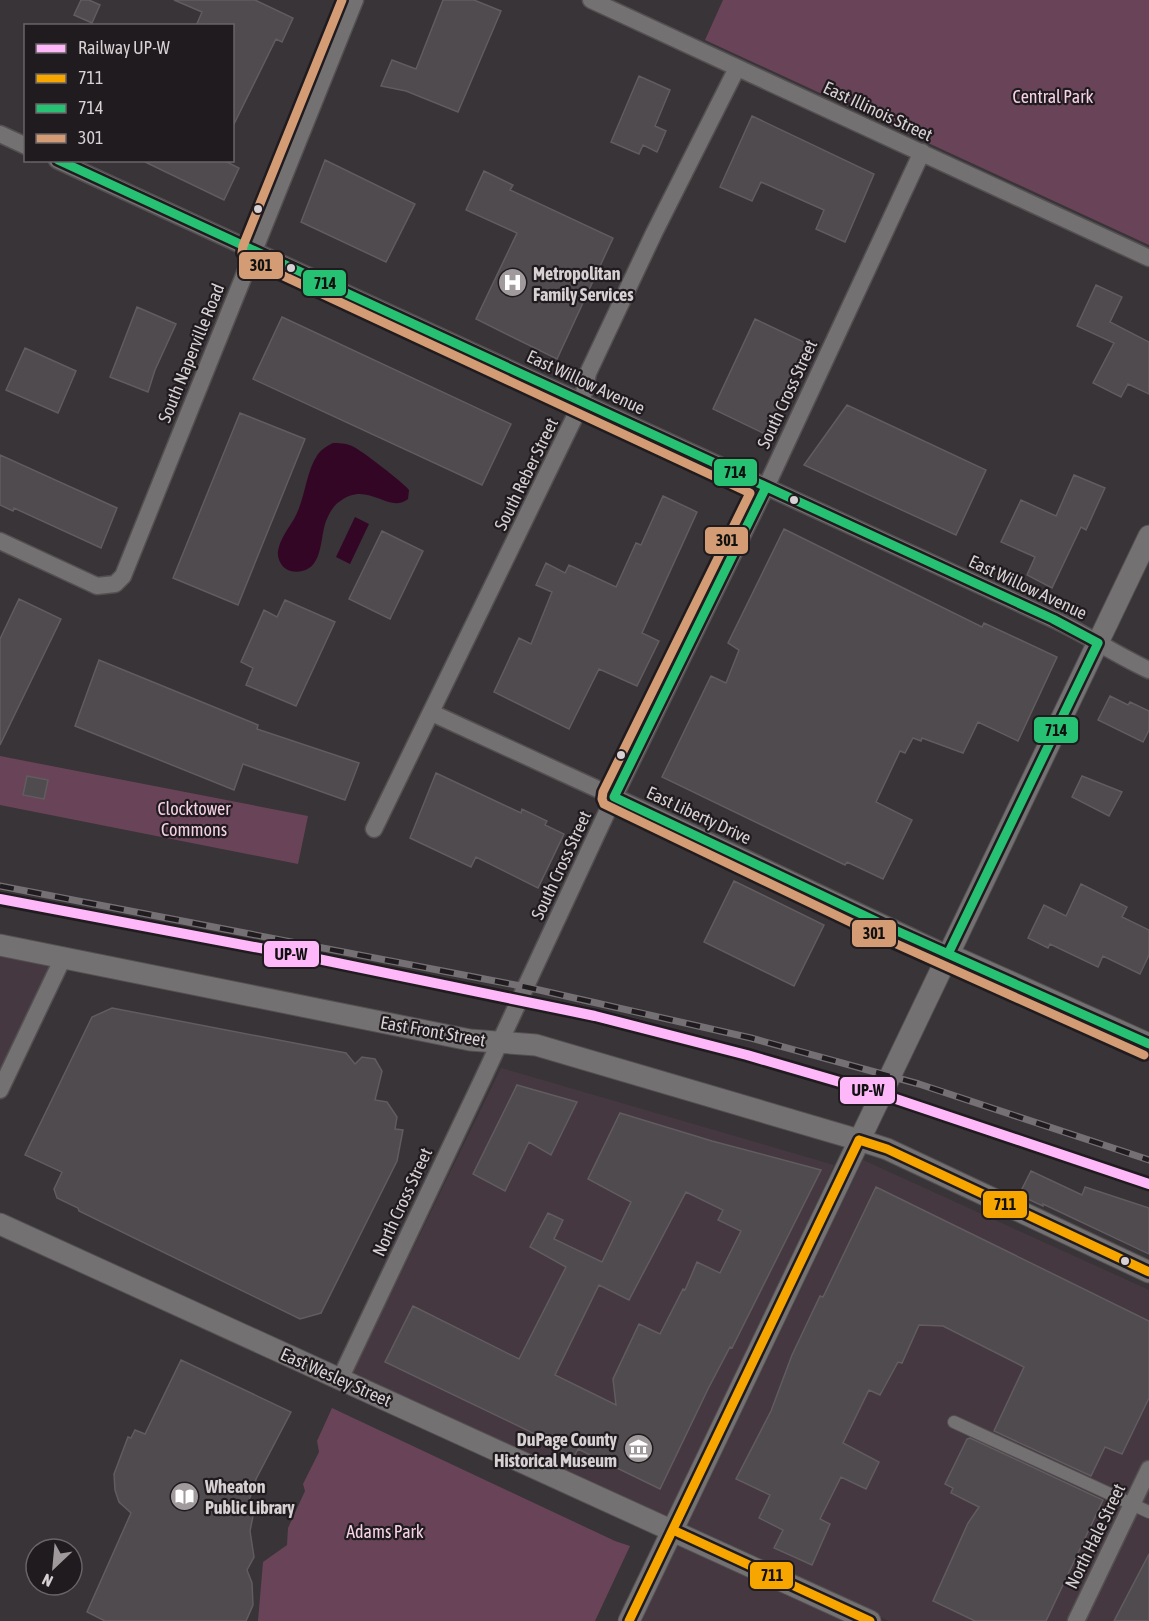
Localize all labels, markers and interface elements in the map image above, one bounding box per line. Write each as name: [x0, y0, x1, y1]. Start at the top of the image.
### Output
legend: [24, 24, 234, 162]
text: Railway UP-W: [78, 37, 170, 58]
text: 711: [78, 67, 103, 88]
street label: East Illinois Street: [820, 77, 936, 145]
park label: Central Park: [1013, 86, 1093, 107]
text: 714: [78, 97, 103, 118]
text: 301: [78, 127, 103, 148]
unlabelled marker: [252, 203, 264, 215]
line badge: 301: [238, 251, 284, 280]
text: 301: [250, 256, 273, 274]
unlabelled marker: [285, 262, 297, 274]
place label: Metropolitan Family Services: [533, 263, 634, 305]
hospital icon: Metropolitan Family Services: [496, 267, 528, 299]
line badge: 714: [302, 269, 347, 297]
text: 714: [314, 274, 337, 292]
street label: South Naperville Road: [154, 280, 228, 426]
street label: South Cross Street: [753, 336, 821, 452]
street label: East Willow Avenue: [524, 345, 648, 419]
street label: South Reber Street: [490, 414, 562, 534]
line badge: 714: [713, 458, 758, 487]
text: 714: [724, 463, 747, 481]
unlabelled marker: [788, 494, 800, 506]
line badge: 301: [704, 526, 749, 555]
text: 301: [716, 531, 739, 549]
street label: East Willow Avenue: [966, 550, 1090, 624]
line badge: 714: [1033, 716, 1079, 744]
text: 714: [1045, 721, 1068, 739]
unlabelled marker: [615, 749, 627, 761]
street label: East Liberty Drive: [643, 782, 755, 848]
park label: Clocktower Commons: [157, 798, 231, 840]
street label: South Cross Street: [527, 807, 595, 923]
line badge: 301: [851, 919, 897, 948]
text: 301: [863, 924, 886, 942]
line badge: UP-W: [263, 940, 320, 968]
text: UP-W: [275, 945, 308, 963]
street label: East Front Street: [379, 1011, 487, 1051]
line badge: UP-W: [839, 1076, 896, 1105]
text: UP-W: [852, 1081, 885, 1099]
street label: North Cross Street: [368, 1144, 436, 1260]
line badge: 711: [982, 1190, 1028, 1219]
text: 711: [994, 1195, 1017, 1213]
unlabelled marker: [1119, 1255, 1131, 1267]
street label: East Wesley Street: [277, 1343, 395, 1411]
place label: DuPage County Historical Museum: [494, 1429, 618, 1471]
museum icon: DuPage County Historical Museum: [622, 1433, 654, 1465]
place label: Wheaton Public Library: [204, 1476, 295, 1518]
library icon: Wheaton Public Library: [168, 1480, 200, 1512]
street label: North Hale Street: [1061, 1480, 1129, 1592]
park label: Adams Park: [346, 1521, 424, 1542]
north arrow: [24, 1537, 84, 1597]
line badge: 711: [749, 1561, 794, 1590]
text: 711: [761, 1566, 784, 1584]
text: N: [39, 1570, 56, 1591]

